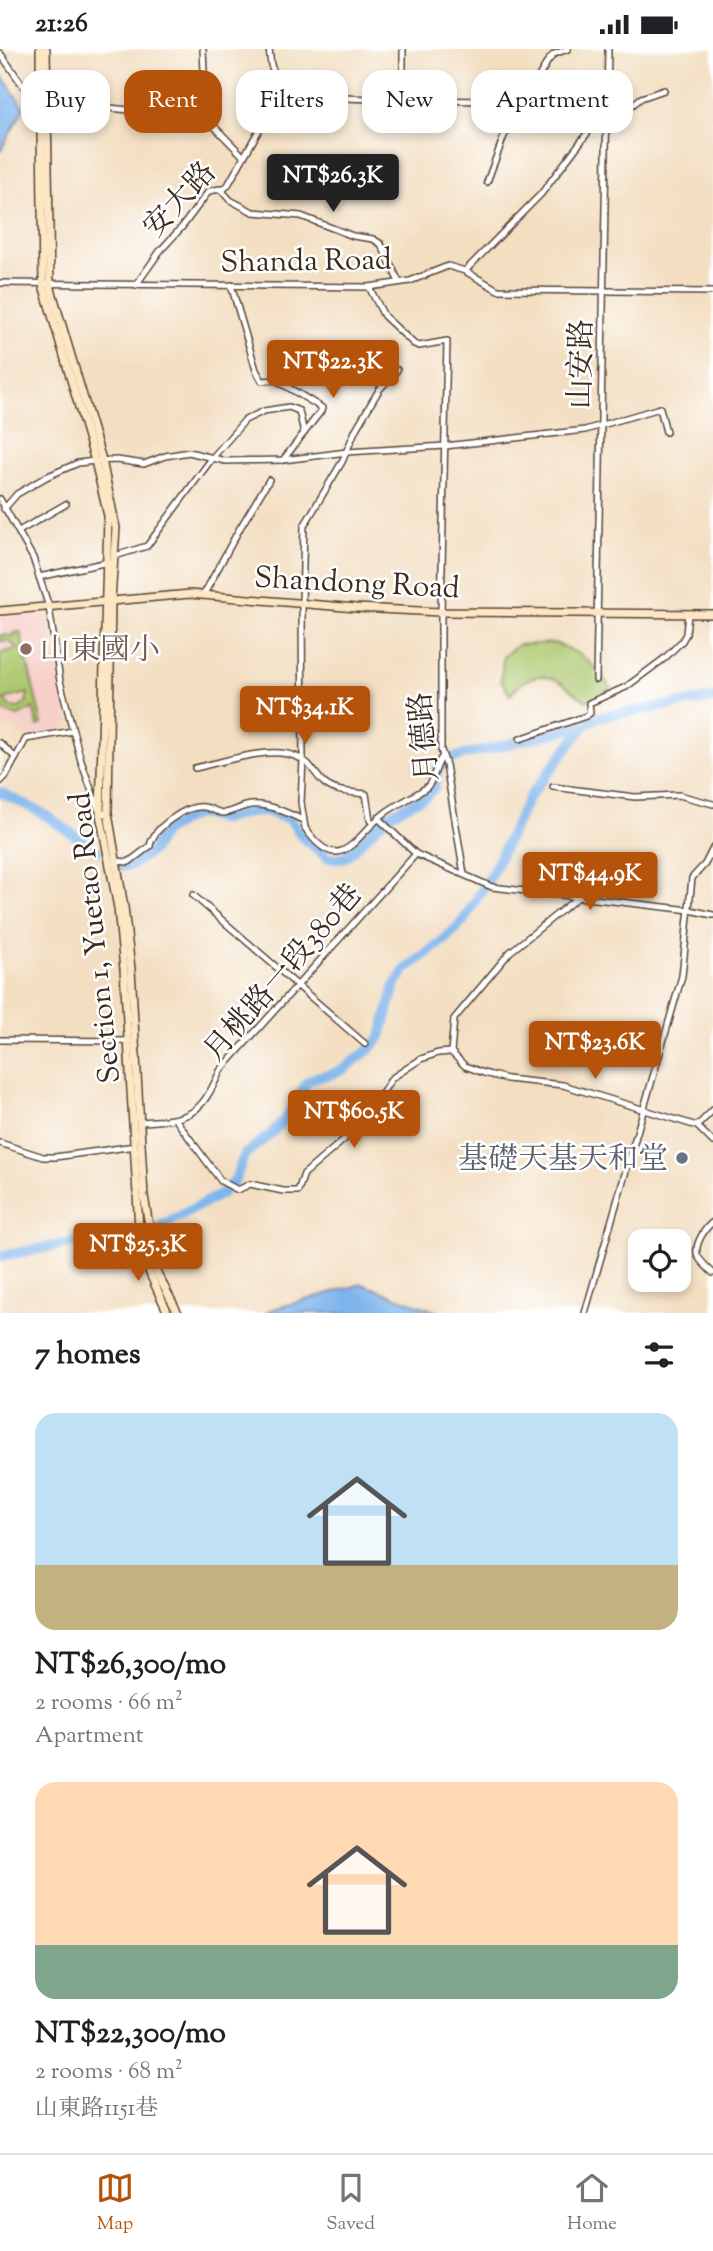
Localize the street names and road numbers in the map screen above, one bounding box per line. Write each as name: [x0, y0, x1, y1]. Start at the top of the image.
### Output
street label: 安大路: [134, 153, 227, 248]
street label: Shanda Road: [220, 240, 392, 285]
street label: 山安路: [560, 319, 605, 409]
street label: Shandong Road: [253, 558, 461, 611]
street label: 月德路: [400, 690, 451, 783]
street label: Section 1, Yuetao Road: [60, 790, 133, 1086]
street label: 月桃路一段380巷: [195, 875, 373, 1072]

